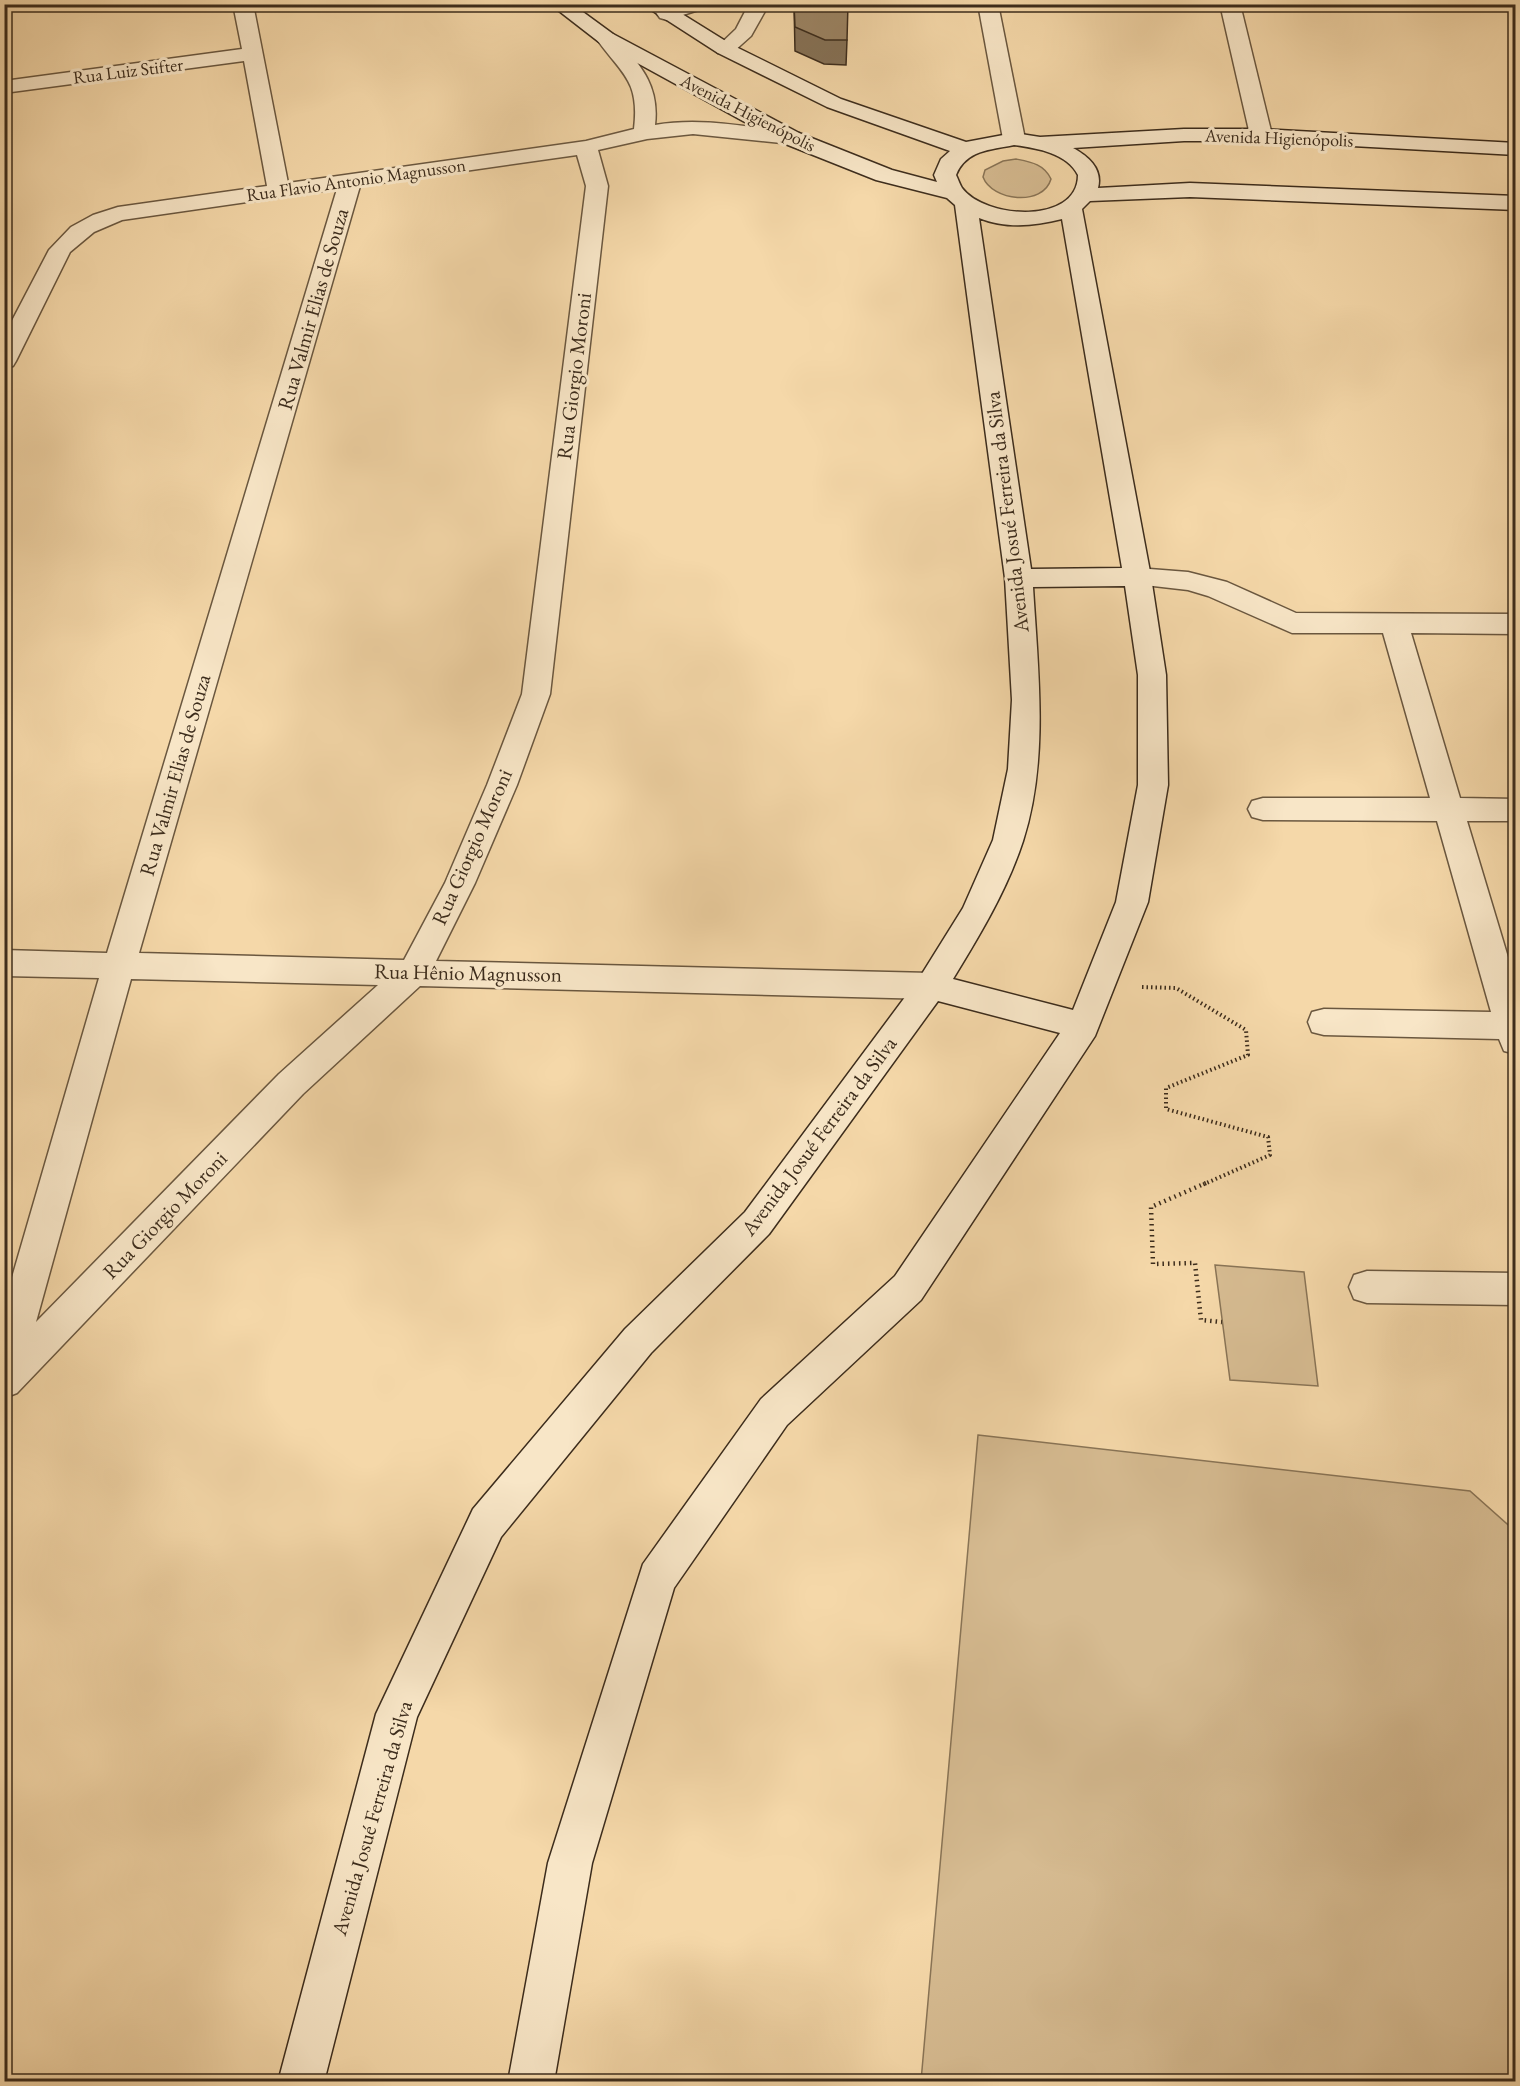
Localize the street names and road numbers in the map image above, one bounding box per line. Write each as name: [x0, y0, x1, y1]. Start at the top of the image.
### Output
street label: Rua Luiz Stifter: [72, 52, 184, 89]
street label: Avenida Higienópolis: [676, 68, 820, 157]
street label: Avenida Higienópolis: [1203, 123, 1354, 152]
street label: Rua Flavio Antonio Magnusson: [245, 153, 467, 206]
street label: Rua Valmir Elias de Souza: [271, 204, 354, 413]
street label: Rua Giorgio Moroni: [550, 291, 597, 461]
street label: Avenida Josué Ferreira da Silva: [978, 389, 1035, 635]
street label: Rua Valmir Elias de Souza: [133, 670, 216, 879]
street label: Rua Giorgio Moroni: [425, 765, 518, 929]
street label: Rua Hênio Magnusson: [374, 957, 562, 988]
street label: Avenida Josué Ferreira da Silva: [734, 1030, 903, 1242]
street label: Rua Giorgio Moroni: [97, 1145, 233, 1284]
street label: Avenida Josué Ferreira da Silva: [325, 1697, 418, 1939]

